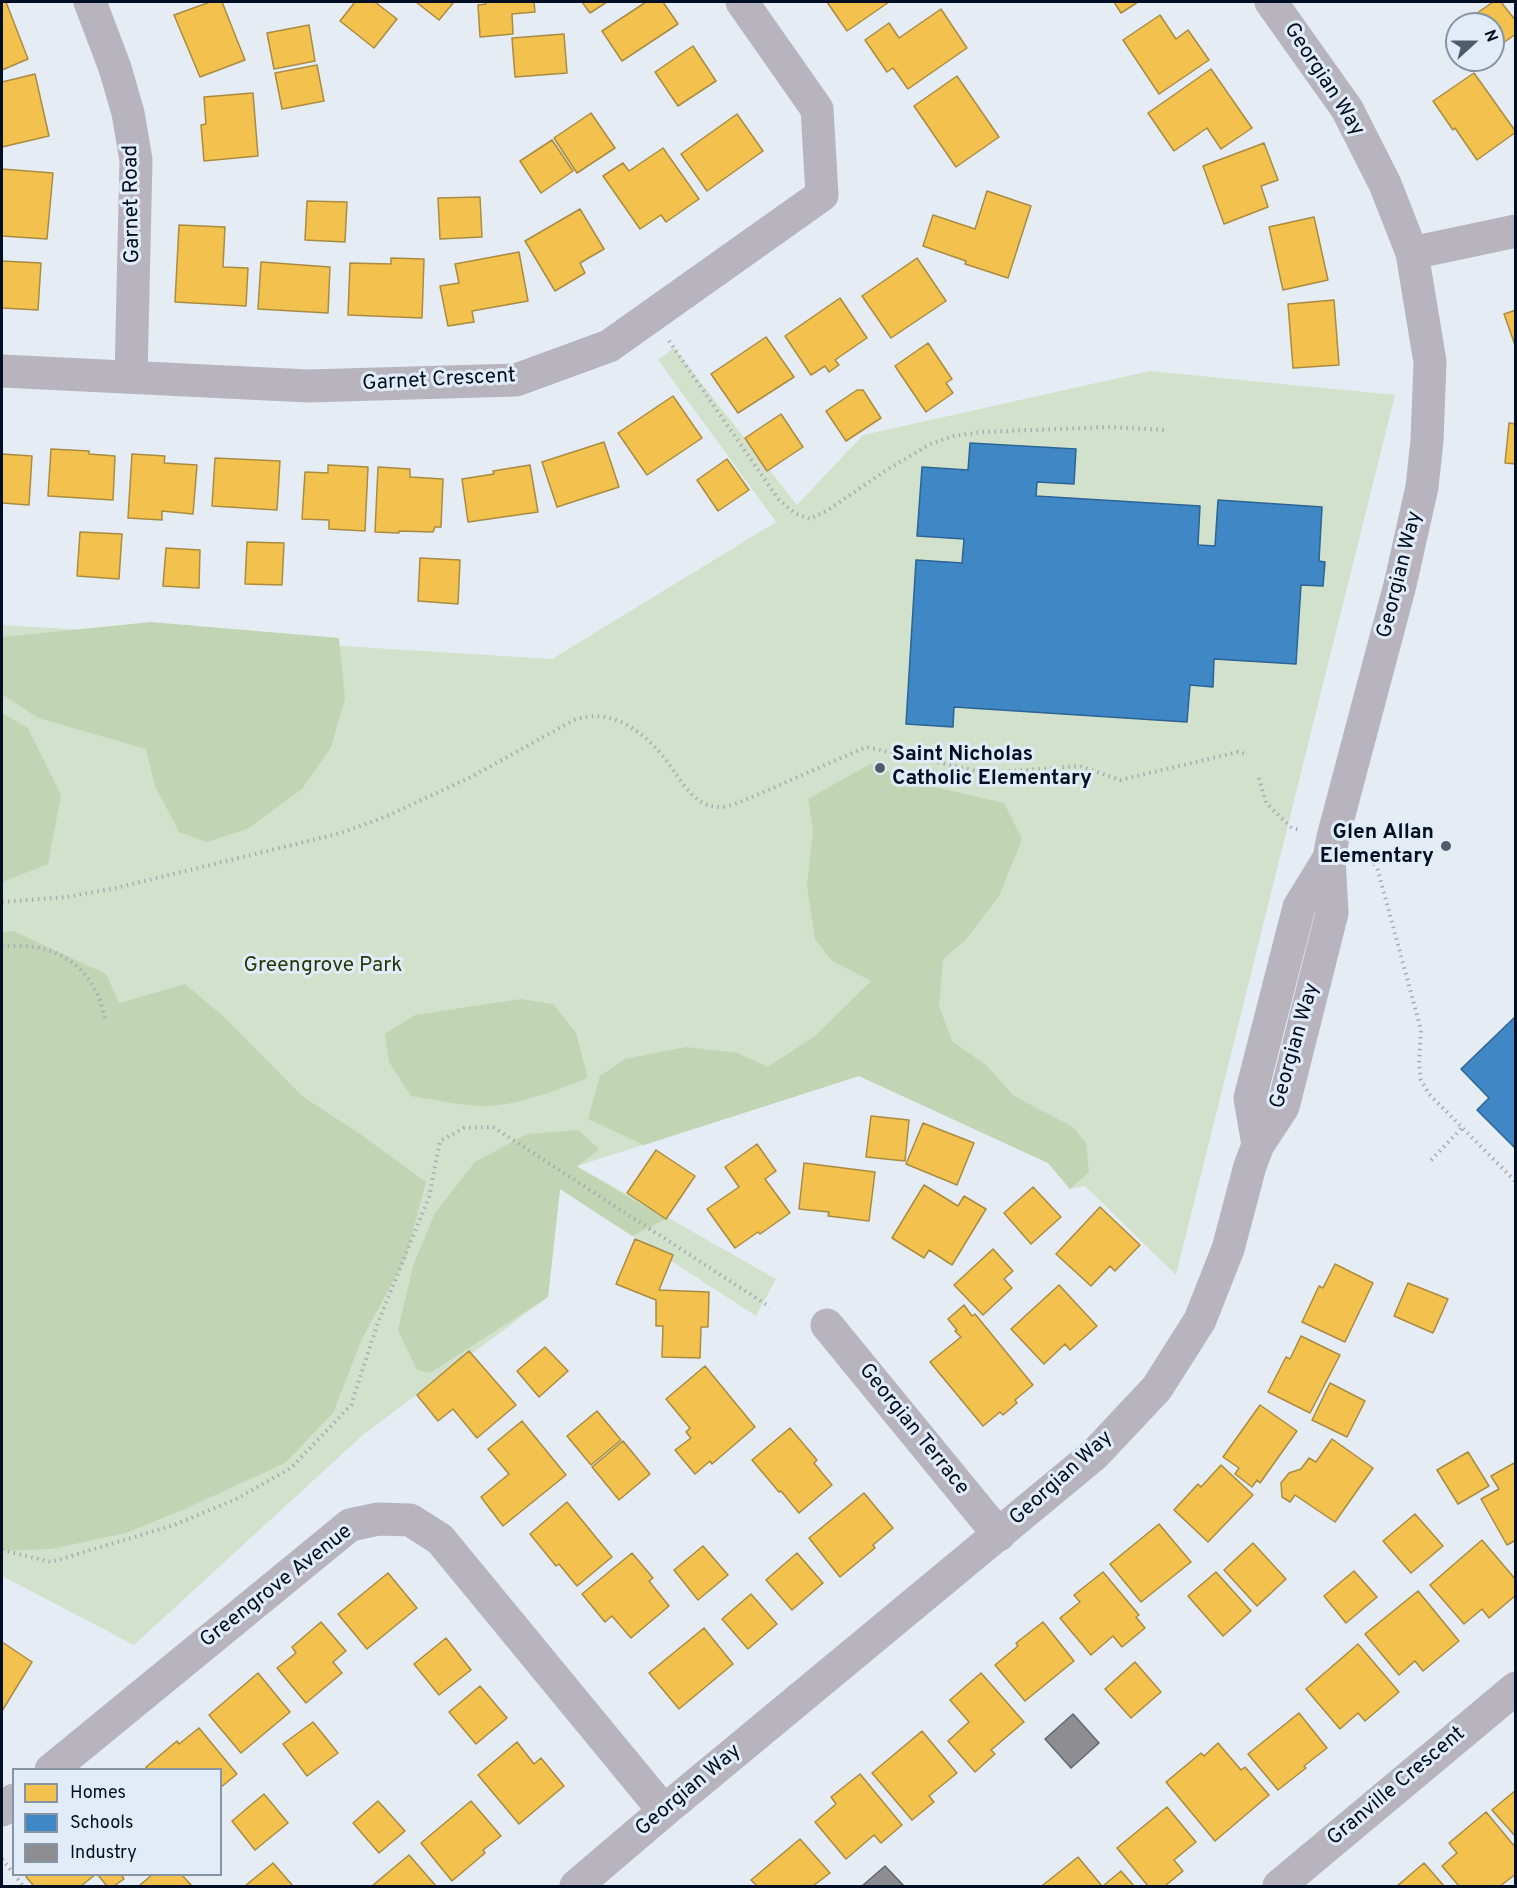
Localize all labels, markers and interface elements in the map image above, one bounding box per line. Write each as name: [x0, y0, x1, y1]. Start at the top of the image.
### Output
north arrow: [1445, 12, 1505, 72]
street label: Georgian Way: [1277, 19, 1369, 141]
text: N: [1479, 27, 1501, 45]
street label: Garnet Road: [119, 145, 147, 263]
street label: Garnet Crescent: [362, 364, 516, 398]
street label: Georgian Way: [1373, 509, 1429, 641]
place label: Saint Nicholas Catholic Elementary: [892, 743, 1092, 793]
marker: Saint Nicholas Catholic Elementary: [873, 761, 887, 775]
place label: Glen Allan Elementary: [1320, 821, 1434, 871]
marker: Glen Allan Elementary: [1439, 839, 1453, 853]
park label: Greengrove Park: [244, 954, 402, 980]
street label: Georgian Way: [1266, 980, 1326, 1112]
street label: Georgian Terrace: [852, 1359, 974, 1501]
street label: Georgian Way: [1005, 1426, 1119, 1532]
street label: Greengrove Avenue: [196, 1520, 358, 1654]
street label: Granville Crescent: [1323, 1722, 1471, 1852]
street label: Georgian Way: [631, 1740, 747, 1842]
legend: [12, 1768, 222, 1876]
text: Homes: [70, 1782, 126, 1805]
text: Schools: [70, 1812, 133, 1835]
text: Industry: [70, 1842, 137, 1865]

